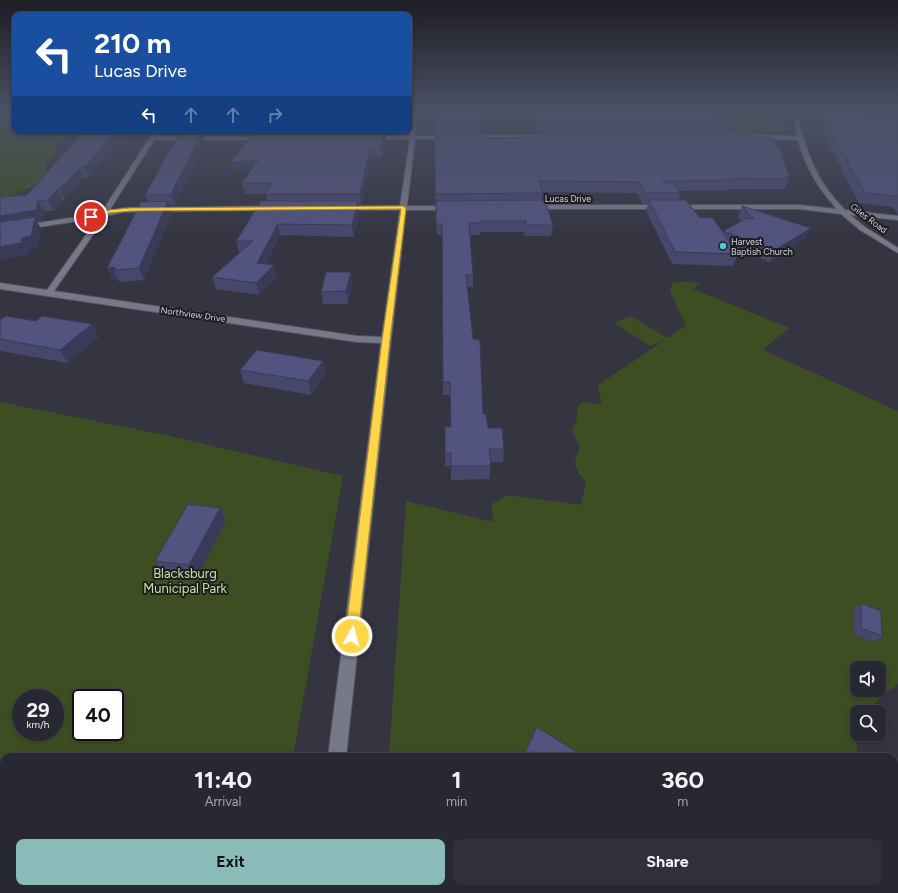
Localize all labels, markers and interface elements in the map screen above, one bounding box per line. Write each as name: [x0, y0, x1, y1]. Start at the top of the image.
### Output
text: 210 m: [94, 26, 171, 60]
icon: left: [28, 28, 80, 80]
text: Lucas Drive: [94, 60, 187, 82]
icon: left: [138, 104, 160, 126]
icon: ahead: [180, 104, 202, 126]
icon: ahead: [222, 104, 244, 126]
icon: right: [264, 104, 286, 126]
street label: Lucas Drive: [545, 193, 591, 204]
pin: [74, 200, 108, 234]
street label: Giles Road: [849, 201, 889, 235]
icon: arrive: [80, 206, 102, 228]
place label: Harvest Baptish Church: [731, 236, 793, 257]
marker: Harvest Baptish Church: [718, 241, 728, 251]
street label: Northview Drive: [160, 304, 226, 324]
park label: Blacksburg Municipal Park: [143, 566, 228, 596]
position arrow: [331, 615, 373, 657]
map controls: [850, 661, 886, 741]
button: sound: [850, 661, 886, 697]
speed limit sign: 40: [72, 689, 124, 741]
text: 29: [26, 698, 50, 722]
button: search: [850, 705, 886, 741]
text: km/h: [27, 718, 49, 731]
text: 11:40: [194, 765, 252, 794]
text: 1: [452, 765, 462, 794]
text: 360: [661, 765, 704, 794]
text: Arrival: [205, 794, 241, 809]
text: min: [446, 794, 467, 809]
text: m: [677, 794, 688, 809]
button: Exit: [16, 839, 445, 885]
button: Share: [453, 839, 882, 885]

